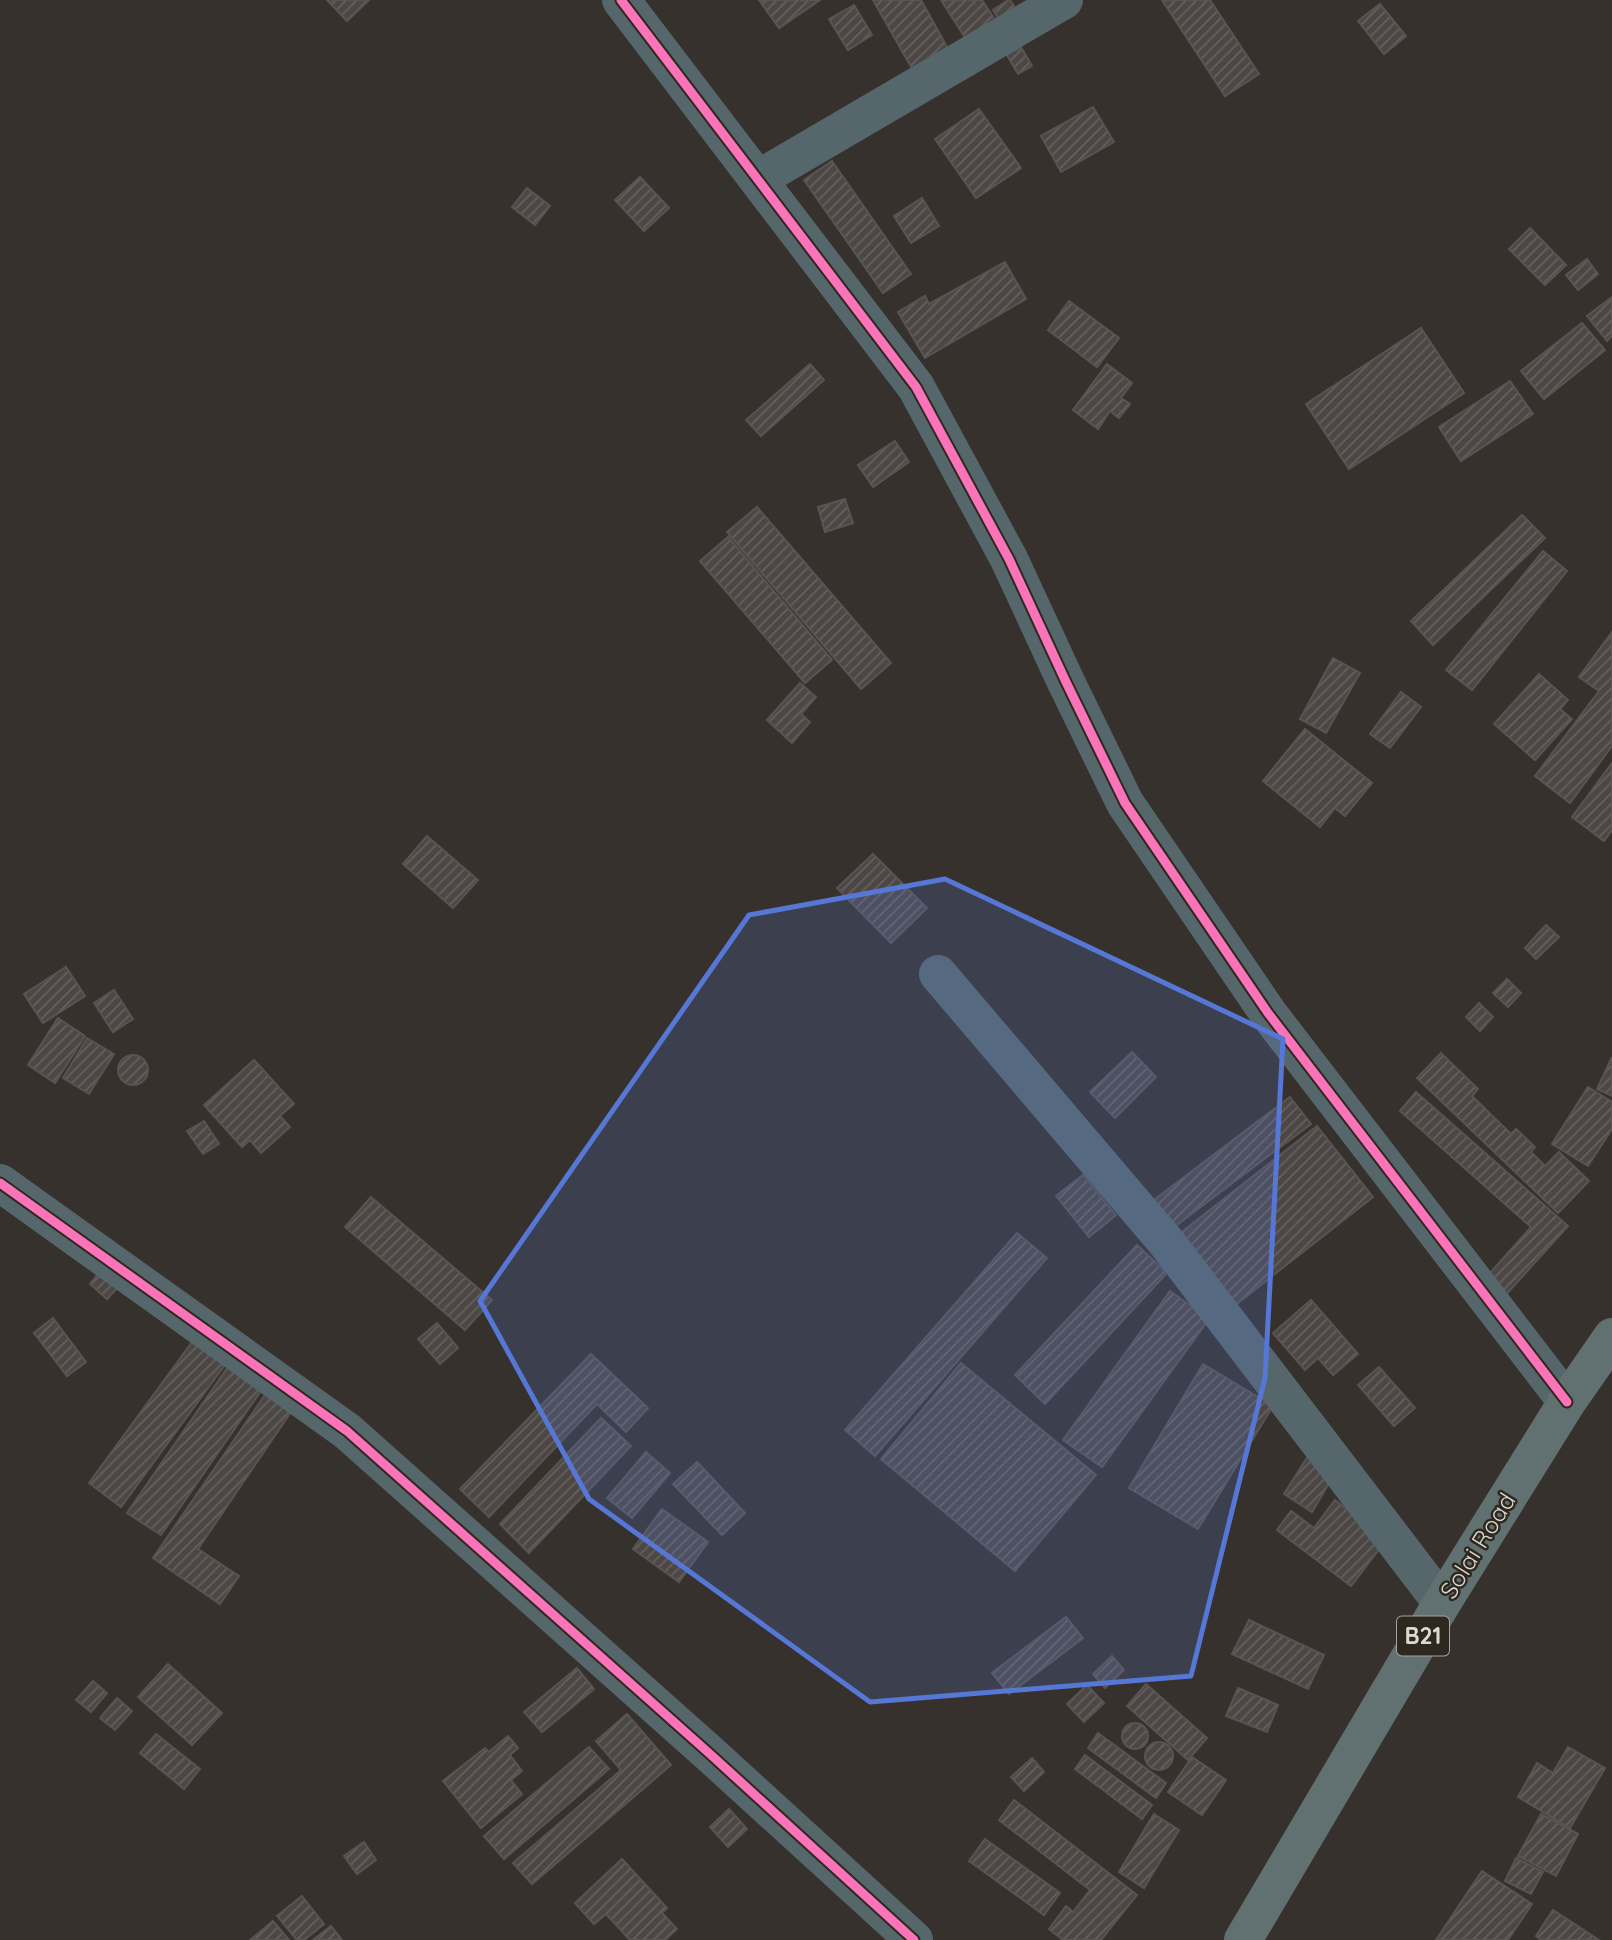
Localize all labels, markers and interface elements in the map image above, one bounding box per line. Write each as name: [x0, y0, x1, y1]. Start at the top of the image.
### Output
street label: Solai Road: [1433, 1487, 1521, 1604]
road number: B21: [1397, 1616, 1449, 1656]

